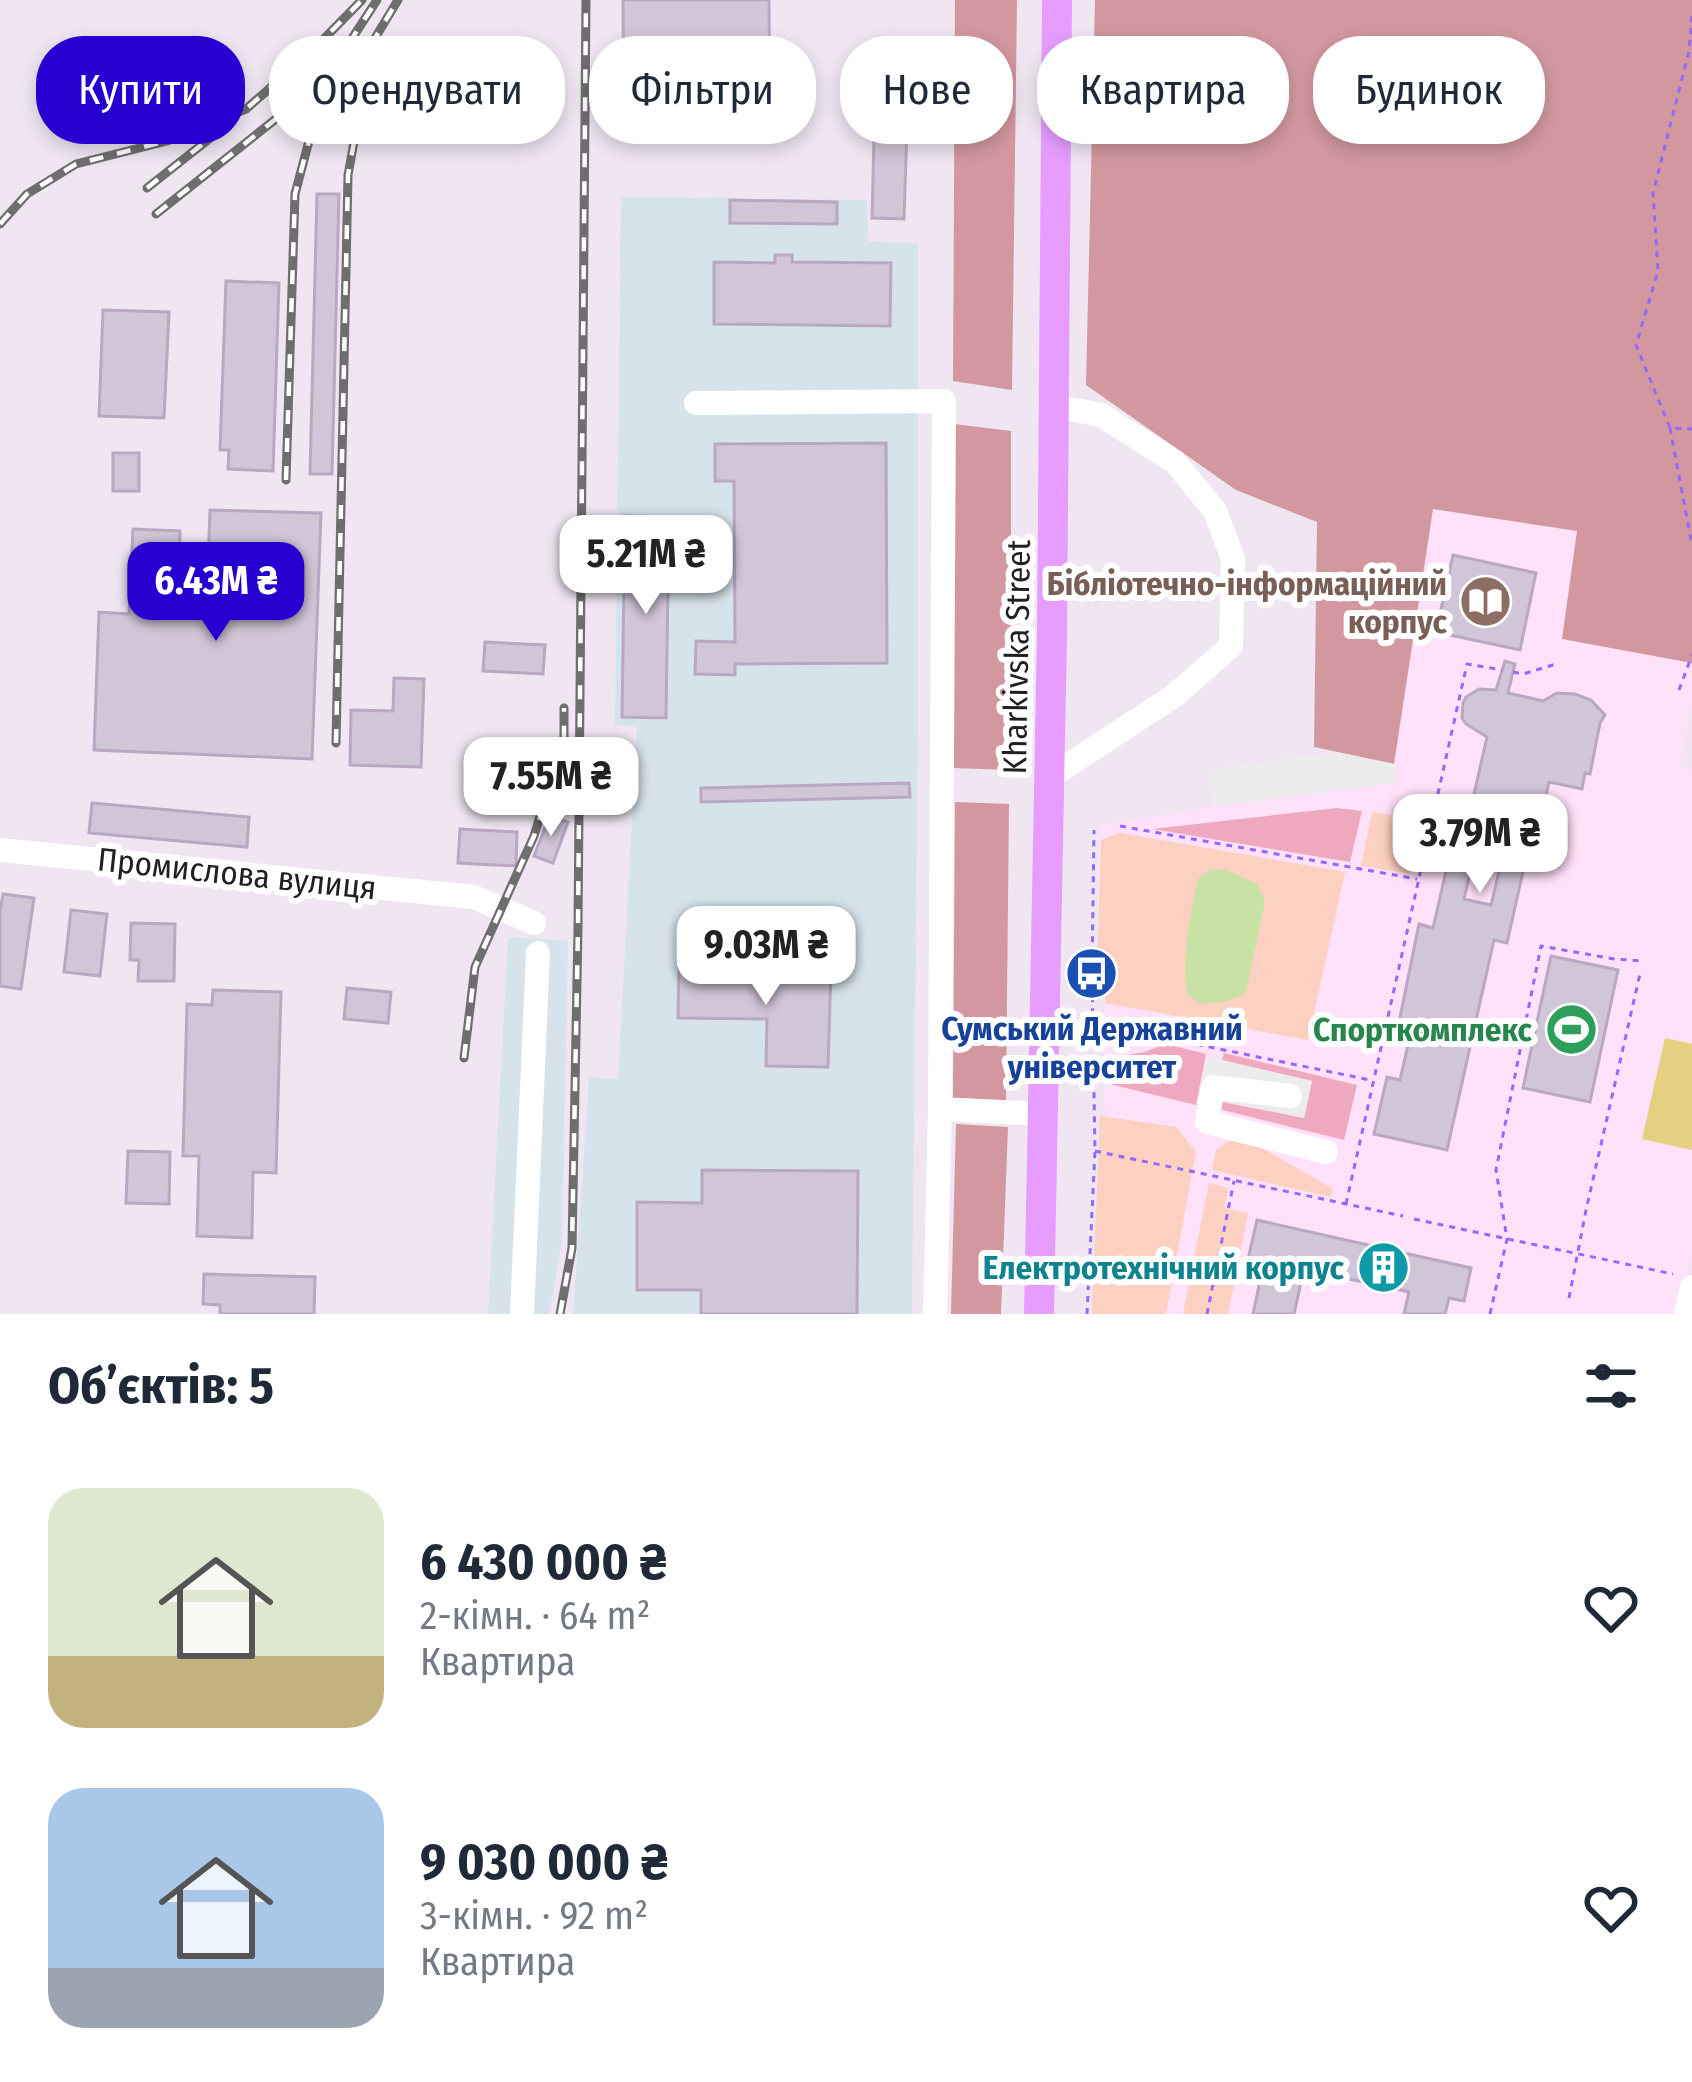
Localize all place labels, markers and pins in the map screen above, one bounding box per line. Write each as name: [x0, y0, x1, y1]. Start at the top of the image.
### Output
pin: 5.21M ₴: [535, 515, 757, 617]
pin: 6.43M ₴: [105, 542, 327, 644]
place label: Бібліотечно-інформаційний корпус: [1047, 564, 1448, 642]
library icon: Бібліотечно-інформаційний корпус: [1458, 574, 1514, 630]
pin: 7.55M ₴: [440, 737, 662, 839]
pin: 3.79M ₴: [1369, 794, 1591, 896]
pin: 9.03M ₴: [655, 906, 877, 1008]
bus stop icon: Сумський Державний університет: [1064, 946, 1120, 1002]
sports icon: Спорткомплекс: [1543, 1001, 1599, 1057]
place label: Сумський Державний університет: [941, 1009, 1243, 1087]
place label: Спорткомплекс: [1313, 1010, 1533, 1050]
building icon: Електротехнічний корпус: [1355, 1239, 1411, 1295]
place label: Електротехнічний корпус: [983, 1248, 1345, 1288]

